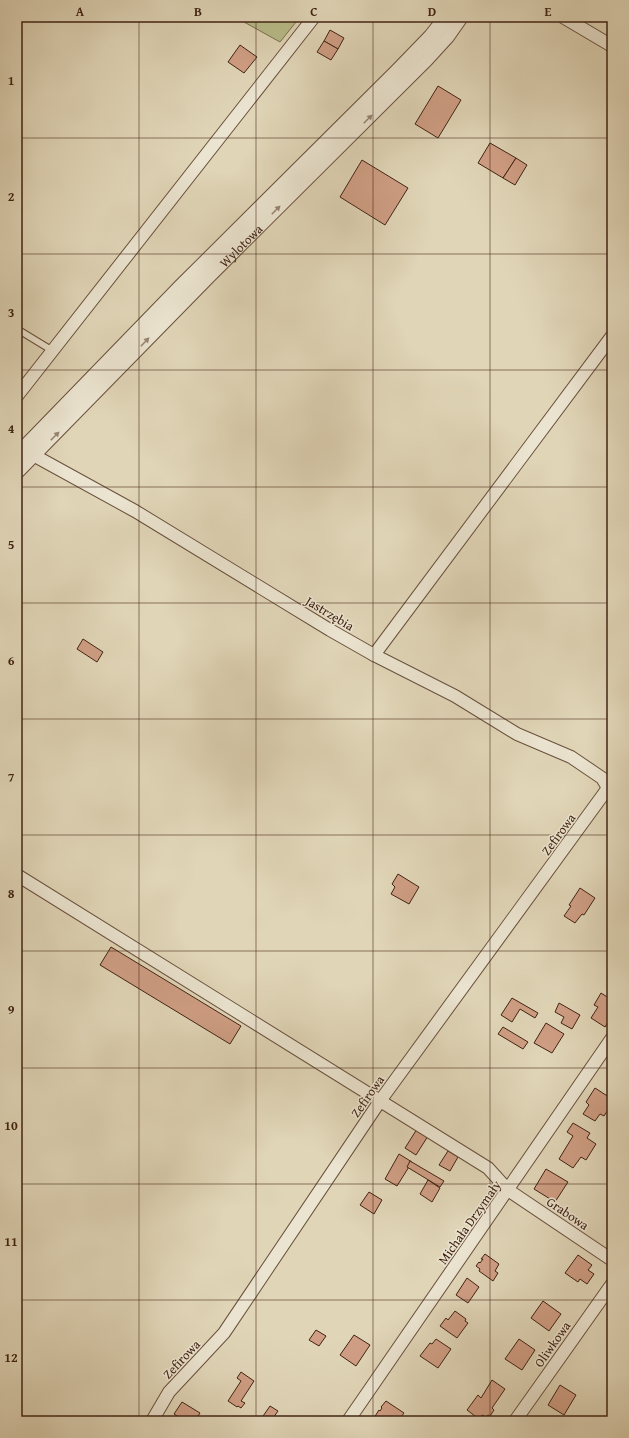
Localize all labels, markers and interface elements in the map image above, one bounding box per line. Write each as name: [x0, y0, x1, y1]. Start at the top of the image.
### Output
text: A: [76, 2, 85, 21]
text: B: [194, 2, 202, 21]
text: C: [310, 2, 318, 21]
text: D: [428, 2, 436, 21]
text: E: [545, 2, 552, 21]
text: 1: [8, 71, 14, 90]
one-way arrow: [363, 114, 373, 123]
text: 2: [8, 187, 15, 206]
one-way arrow: [271, 205, 281, 215]
street label: Wylotowa: [215, 219, 267, 272]
text: 3: [8, 303, 14, 322]
one-way arrow: [140, 338, 149, 347]
text: 4: [8, 419, 15, 438]
one-way arrow: [50, 431, 59, 441]
text: 5: [8, 535, 15, 554]
street label: Jastrzębia: [300, 590, 358, 636]
text: 6: [8, 651, 15, 670]
text: 7: [8, 768, 15, 787]
street label: Zefirowa: [537, 809, 581, 859]
text: 8: [8, 884, 15, 903]
text: 9: [8, 1000, 15, 1019]
street label: Zefirowa: [346, 1071, 389, 1121]
text: 10: [4, 1116, 18, 1135]
street label: Michała Drzymały: [433, 1176, 506, 1268]
street label: Grabowa: [543, 1192, 593, 1235]
text: 11: [4, 1232, 18, 1251]
street label: Oliwkowa: [530, 1317, 576, 1371]
street label: Zefirowa: [158, 1335, 205, 1383]
text: 12: [4, 1348, 18, 1367]

